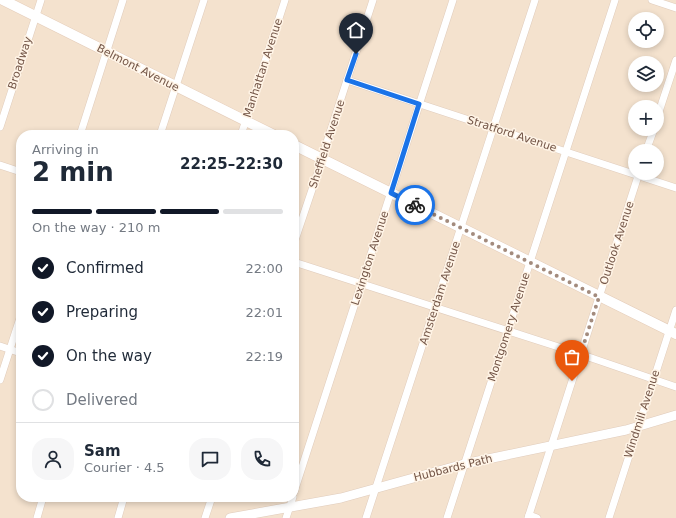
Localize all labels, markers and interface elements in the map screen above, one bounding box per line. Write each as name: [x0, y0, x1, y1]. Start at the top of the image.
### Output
map controls: [628, 12, 664, 180]
button: locate: [628, 12, 664, 48]
pin: [339, 13, 373, 54]
street label: Manhattan Avenue: [241, 16, 285, 119]
icon: home: [345, 19, 367, 41]
street label: Broadway: [5, 35, 35, 91]
street label: Belmont Avenue: [95, 42, 181, 94]
button: layers: [628, 56, 664, 92]
street label: Sheffield Avenue: [307, 98, 348, 190]
button: +: [628, 100, 664, 136]
street label: Stratford Avenue: [466, 113, 559, 155]
text: Arriving in: [32, 142, 99, 157]
button: −: [628, 144, 664, 180]
text: 22:25–22:30: [180, 155, 283, 173]
text: 2 min: [32, 157, 114, 187]
courier: [395, 185, 435, 225]
icon: bike: [404, 194, 426, 216]
street label: Outlook Avenue: [597, 199, 637, 286]
street label: Lexington Avenue: [349, 209, 391, 307]
text: On the way · 210 m: [32, 220, 160, 235]
street label: Amsterdam Avenue: [417, 239, 463, 346]
icon: check: [32, 257, 54, 279]
text: Confirmed: [66, 259, 144, 277]
text: 22:00: [246, 261, 283, 276]
street label: Montgomery Avenue: [485, 271, 533, 383]
icon: check: [32, 301, 54, 323]
text: Preparing: [66, 303, 138, 321]
text: 22:01: [246, 305, 283, 320]
pin: [555, 340, 589, 381]
icon: check: [32, 345, 54, 367]
icon: bag: [561, 346, 583, 368]
text: On the way: [66, 347, 152, 365]
text: 22:19: [246, 349, 283, 364]
street label: Windmill Avenue: [622, 368, 662, 460]
text: Delivered: [66, 391, 138, 409]
button: person: [32, 438, 74, 480]
button: chat: [189, 438, 231, 480]
button: phone: [241, 438, 283, 480]
text: Sam: [84, 442, 121, 460]
street label: Hubbards Path: [412, 452, 494, 484]
text: Courier · 4.5: [84, 460, 165, 475]

